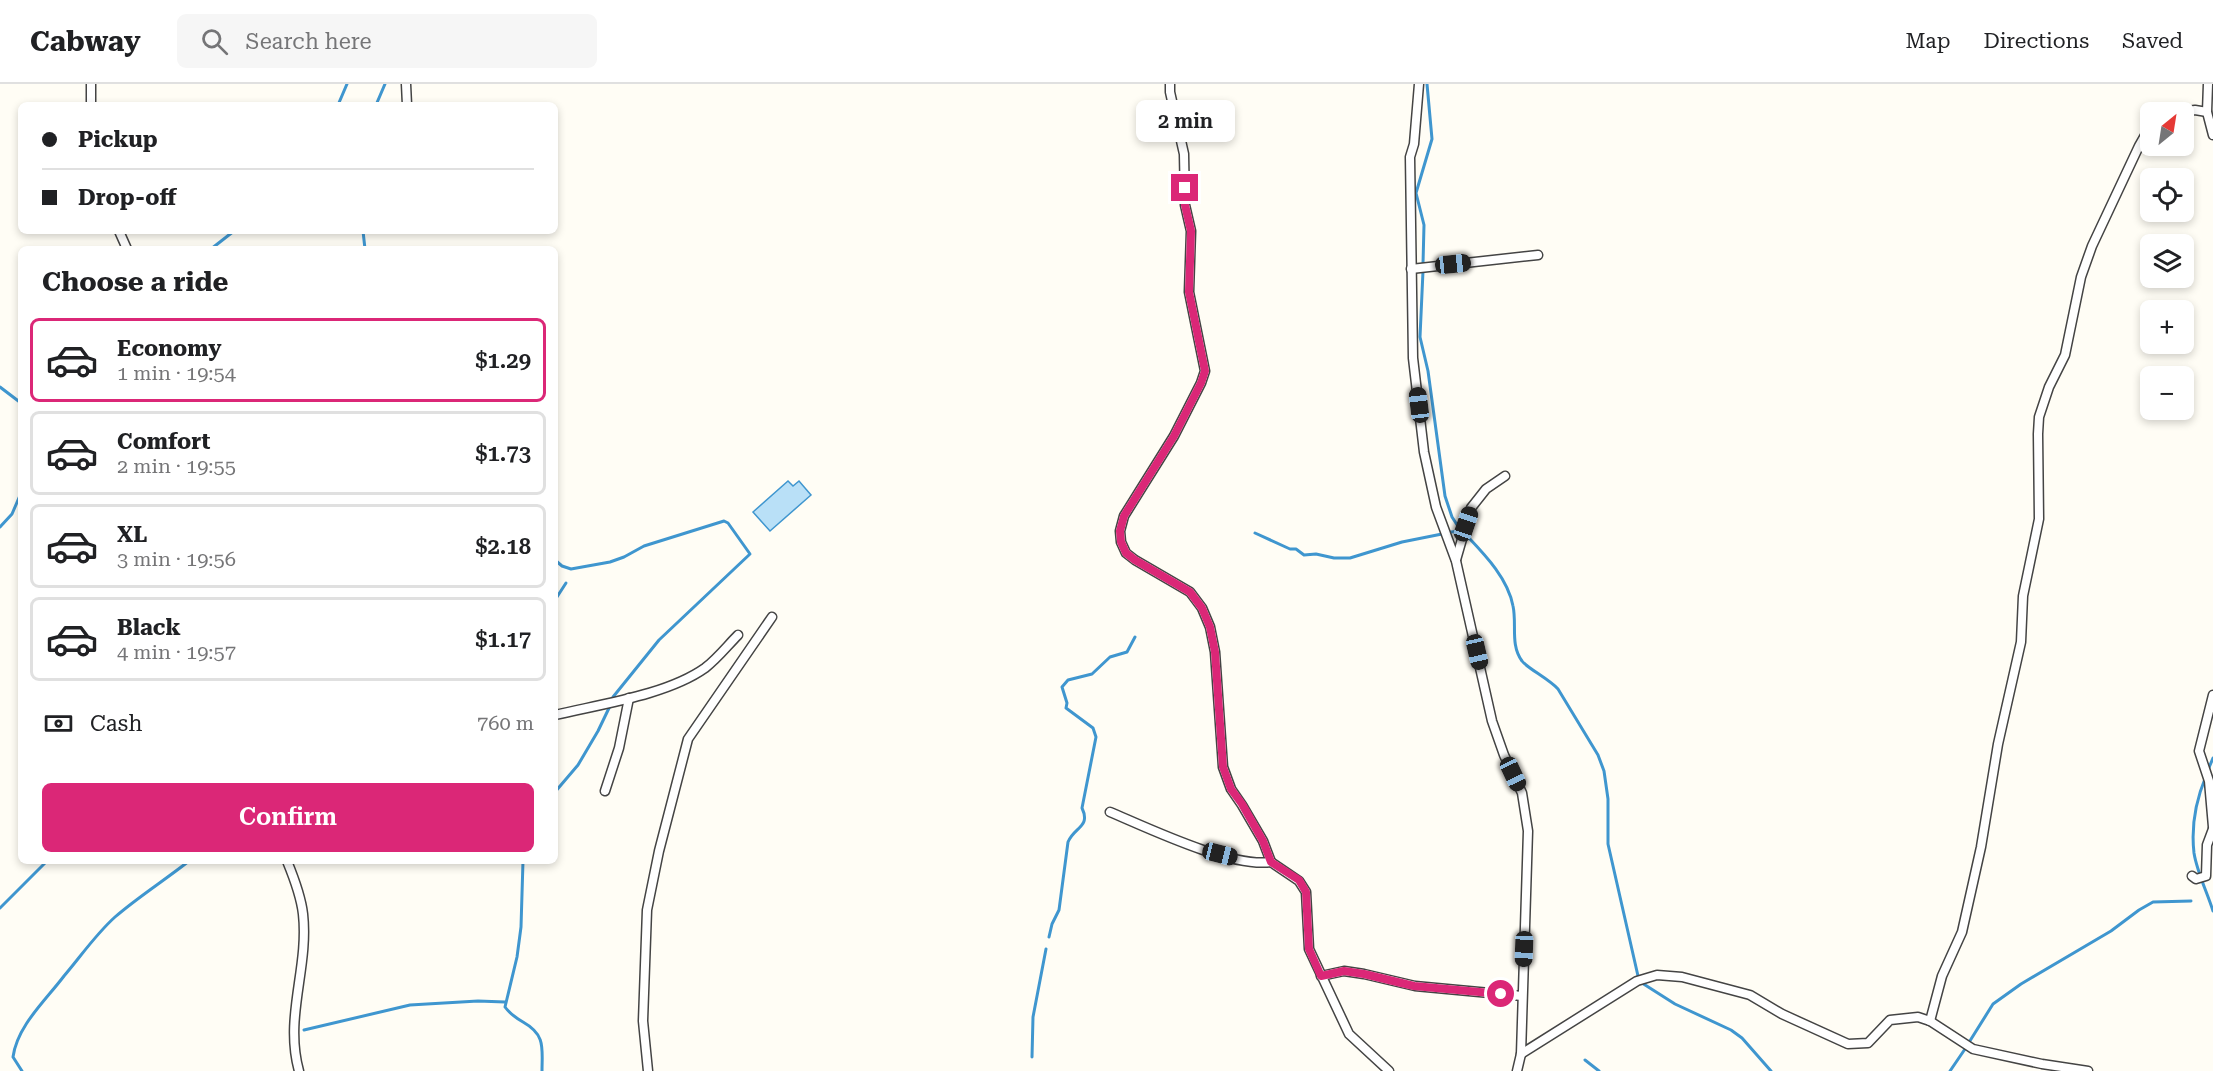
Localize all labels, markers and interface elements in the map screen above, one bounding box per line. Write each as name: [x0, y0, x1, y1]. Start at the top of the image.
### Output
search box: [177, 14, 597, 68]
text: Cabway: [30, 25, 141, 58]
icon: search: [198, 25, 231, 58]
text: Search here: [246, 29, 372, 54]
text: Map: [1906, 29, 1950, 53]
text: Directions: [1983, 29, 2089, 53]
text: Saved: [2122, 29, 2183, 53]
callout: 2 min: [1136, 101, 1234, 143]
north arrow: [2140, 102, 2194, 156]
map controls: [2140, 102, 2194, 420]
text: 2 min: [1158, 109, 1213, 133]
text: Pickup: [78, 127, 158, 152]
button: locate: [2140, 168, 2194, 222]
route end: [1171, 174, 1198, 201]
text: Drop-off: [78, 185, 176, 210]
button: layers: [2140, 234, 2194, 288]
car: [1434, 253, 1472, 275]
text: Choose a ride: [42, 266, 228, 298]
button: +: [2140, 300, 2194, 354]
icon: car: [45, 333, 99, 387]
text: Economy: [117, 336, 221, 361]
text: $1.29: [475, 348, 531, 373]
text: 1 min · 19:54: [117, 361, 236, 385]
button: −: [2140, 366, 2194, 420]
car: [1408, 386, 1430, 424]
icon: car: [45, 426, 99, 480]
text: Comfort: [117, 429, 210, 454]
text: $1.73: [475, 441, 531, 466]
text: 2 min · 19:55: [117, 454, 236, 478]
car: [1452, 504, 1480, 544]
icon: car: [45, 519, 99, 573]
text: XL: [117, 522, 147, 547]
text: $2.18: [475, 534, 531, 559]
text: 3 min · 19:56: [117, 547, 236, 571]
icon: car: [45, 612, 99, 666]
text: Black: [117, 615, 181, 640]
text: $1.17: [475, 627, 531, 652]
car: [1464, 632, 1490, 672]
text: 4 min · 19:57: [117, 640, 236, 664]
icon: cash: [42, 707, 75, 740]
text: Cash: [90, 711, 142, 736]
text: 760 m: [477, 711, 534, 735]
car: [1497, 754, 1529, 794]
button: Confirm: [42, 783, 534, 852]
car: [1200, 841, 1240, 867]
car: [1514, 931, 1534, 967]
route start: [1487, 980, 1514, 1007]

